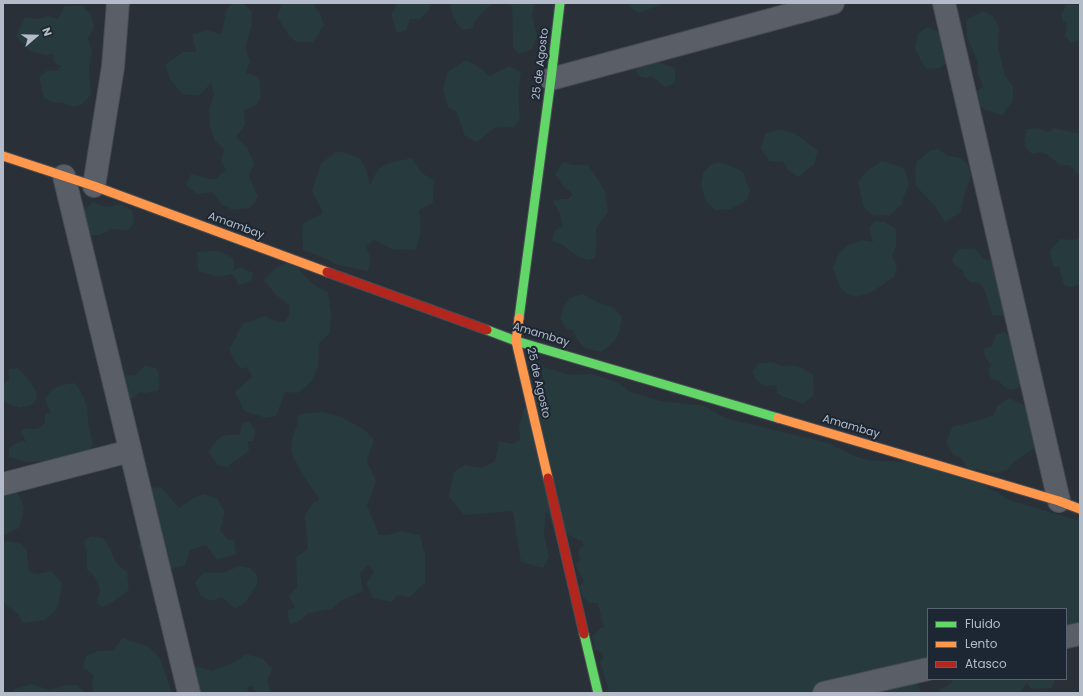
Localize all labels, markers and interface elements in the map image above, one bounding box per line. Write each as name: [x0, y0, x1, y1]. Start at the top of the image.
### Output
north arrow: [16, 16, 56, 56]
text: N: [38, 25, 56, 39]
street label: 25 de Agosto: [530, 27, 552, 101]
street label: Amambay: [206, 210, 266, 242]
street label: Amambay: [511, 320, 571, 350]
street label: 25 de Agosto: [523, 346, 553, 420]
street label: Amambay: [821, 413, 881, 441]
legend: [927, 608, 1067, 680]
text: Fluido: [965, 615, 1000, 632]
text: Lento: [965, 635, 997, 652]
text: Atasco: [965, 655, 1007, 672]

